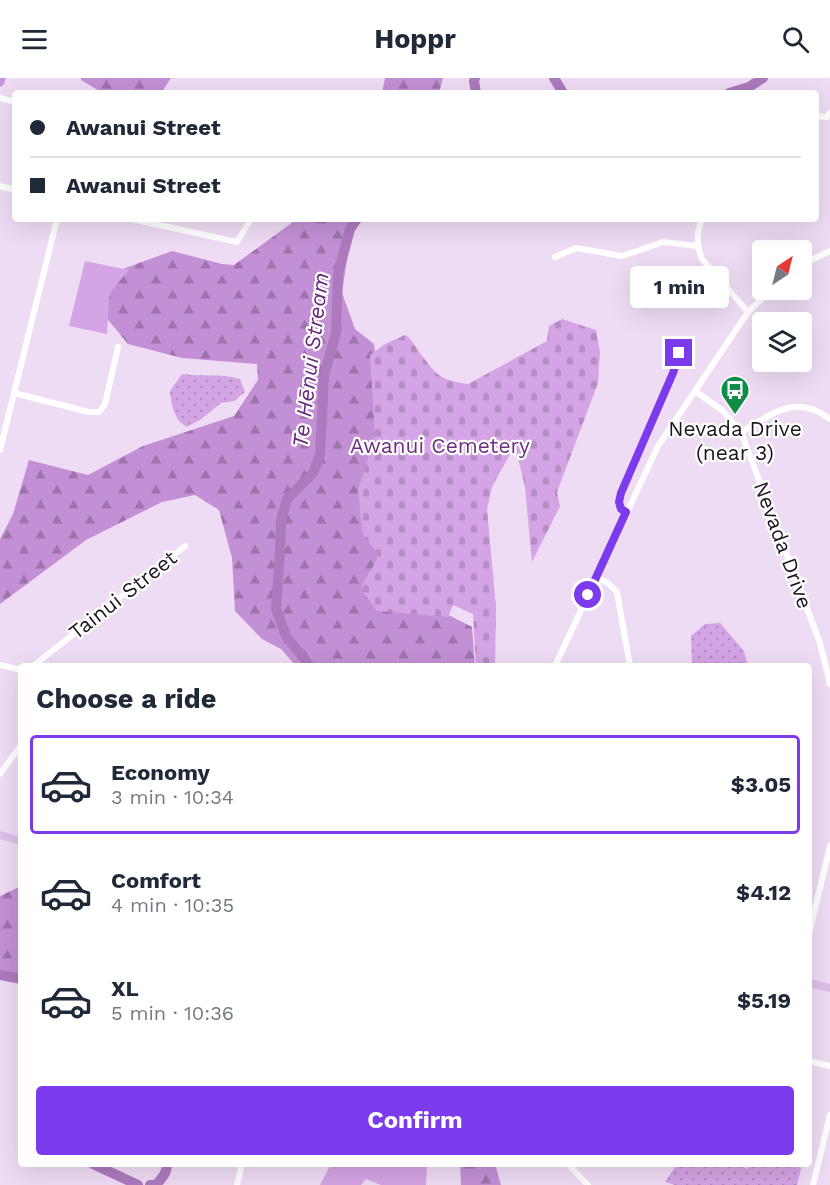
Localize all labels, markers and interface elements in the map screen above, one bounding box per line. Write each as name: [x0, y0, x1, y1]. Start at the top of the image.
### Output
icon: menu: [18, 23, 51, 56]
text: Hoppr: [374, 23, 456, 55]
icon: search: [779, 23, 812, 56]
text: Awanui Street: [66, 115, 221, 140]
text: Awanui Street: [66, 173, 221, 198]
north arrow: [752, 240, 812, 300]
map controls: [752, 240, 812, 372]
callout: 1 min: [630, 266, 728, 308]
water label: Te Hēnui Stream: [287, 271, 334, 449]
text: 1 min: [654, 275, 705, 299]
button: layers: [752, 312, 812, 372]
route end: [665, 339, 692, 366]
bus stop icon: Nevada Drive (near 3): [719, 374, 751, 416]
place label: Nevada Drive (near 3): [668, 416, 802, 465]
park label: Awanui Cemetery: [350, 433, 530, 458]
street label: Nevada Drive: [749, 478, 818, 612]
street label: Tainui Street: [64, 545, 182, 644]
route start: [574, 581, 601, 608]
text: Choose a ride: [36, 683, 216, 715]
icon: car: [39, 758, 93, 812]
text: Economy: [111, 760, 210, 785]
text: $3.05: [731, 772, 791, 797]
text: 3 min · 10:34: [111, 785, 234, 809]
icon: car: [39, 866, 93, 920]
text: Comfort: [111, 868, 201, 893]
text: $4.12: [736, 880, 791, 905]
text: 4 min · 10:35: [111, 893, 234, 917]
icon: car: [39, 974, 93, 1028]
text: XL: [111, 976, 139, 1001]
text: $5.19: [737, 988, 791, 1013]
text: 5 min · 10:36: [111, 1001, 234, 1025]
button: Confirm: [36, 1086, 794, 1155]

